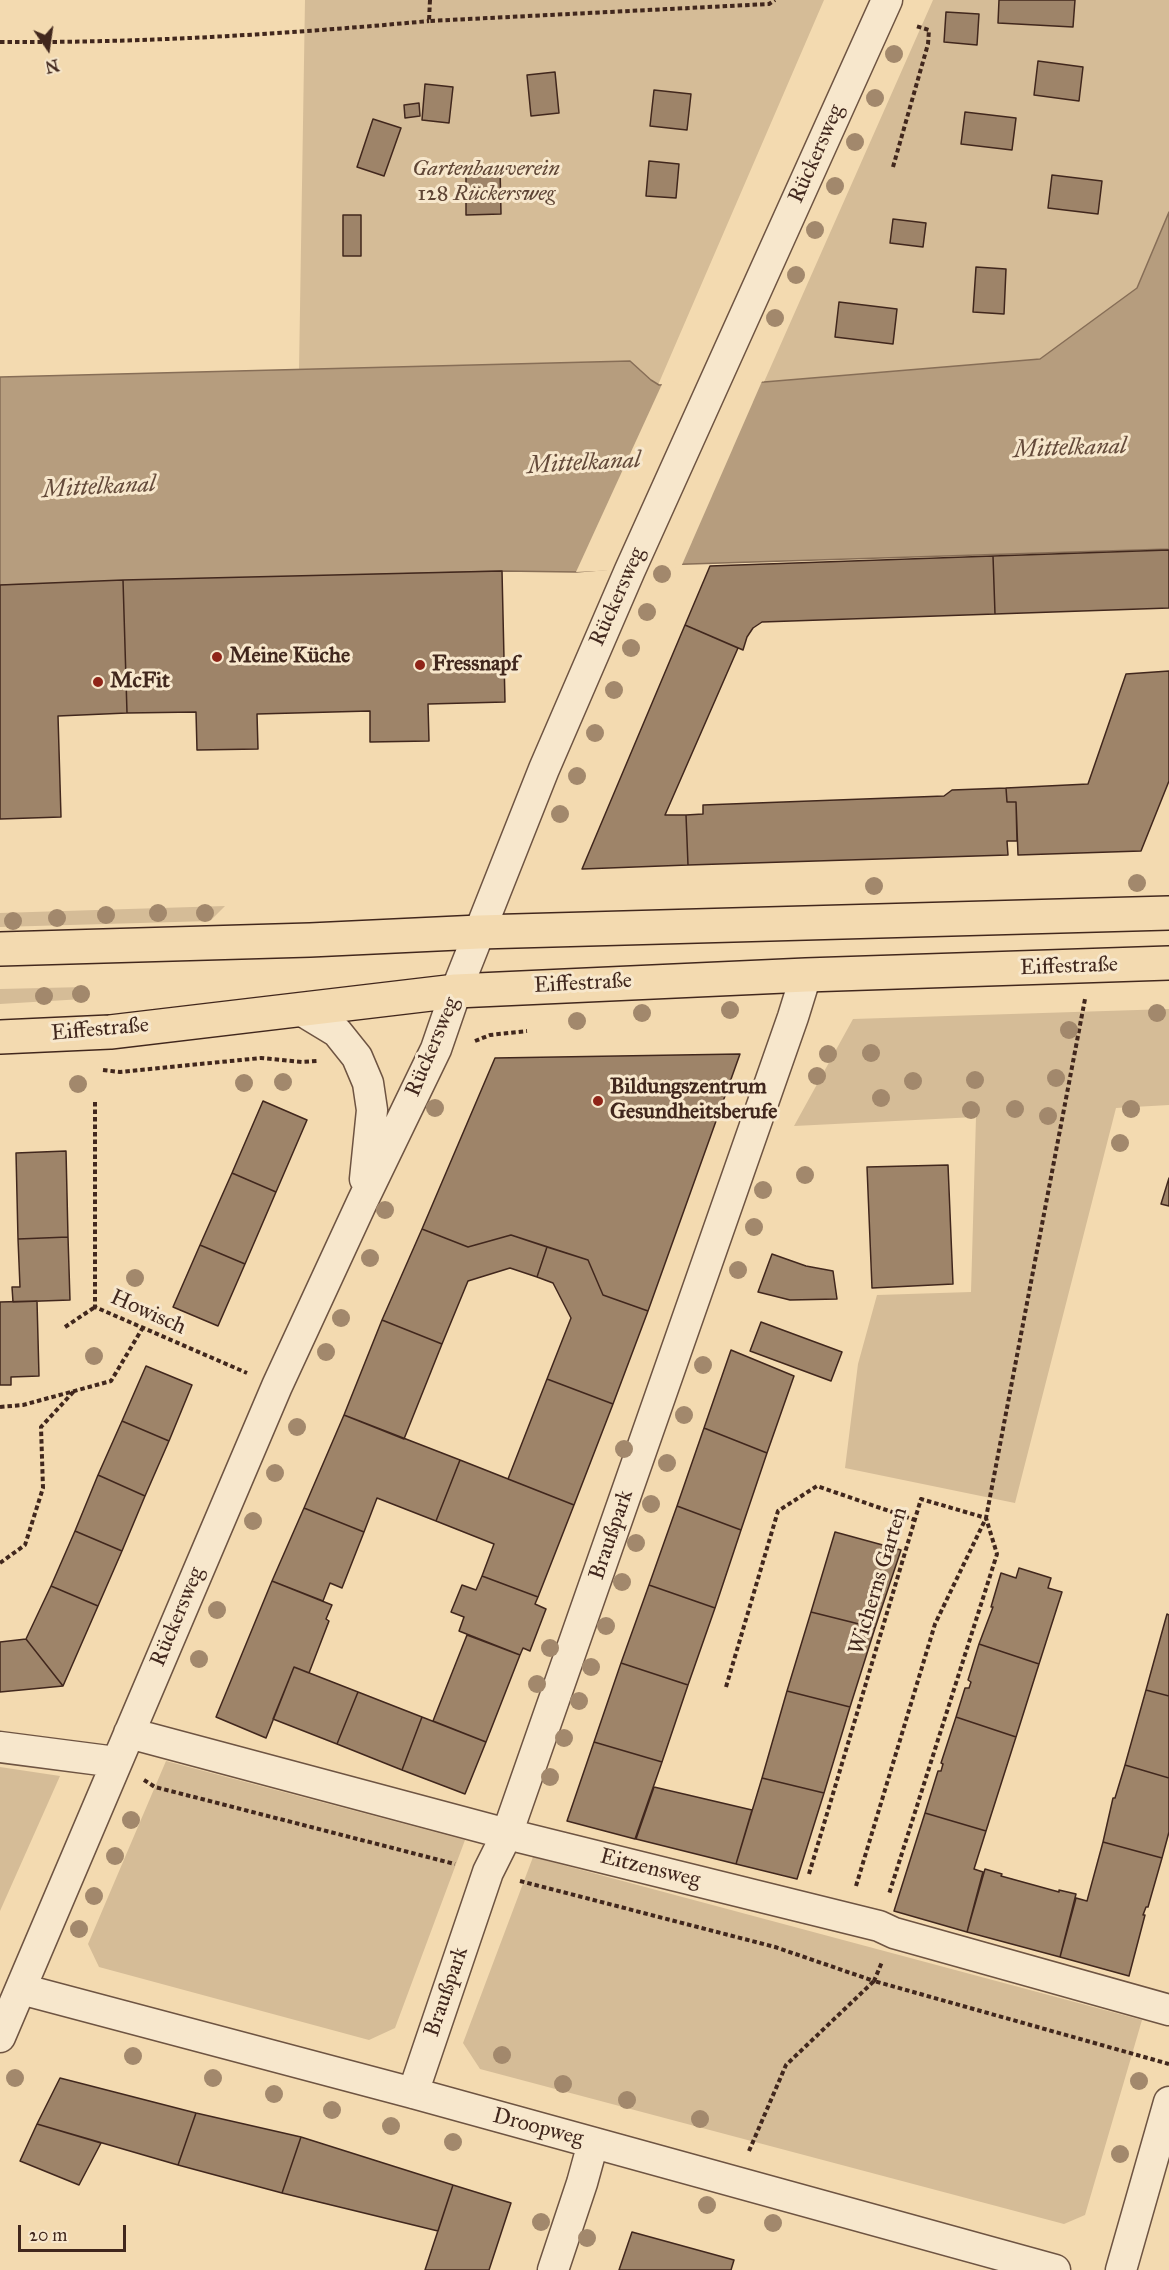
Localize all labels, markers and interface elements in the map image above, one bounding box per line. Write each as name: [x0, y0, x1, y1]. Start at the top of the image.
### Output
north arrow: [18, 18, 78, 78]
text: N: [43, 55, 61, 77]
street label: Rückersweg: [784, 100, 850, 208]
park label: Gartenbauverein 128 Rückersweg: [412, 157, 560, 208]
water label: Mittelkanal: [1013, 433, 1127, 465]
water label: Mittelkanal: [527, 447, 641, 481]
water label: Mittelkanal: [42, 471, 156, 505]
street label: Rückersweg: [585, 543, 651, 651]
place label: Meine Küche: [229, 644, 350, 670]
marker: Meine Küche: [210, 650, 224, 664]
place label: Fressnapf: [432, 652, 519, 678]
marker: Fressnapf: [413, 658, 427, 672]
place label: McFit: [110, 669, 170, 695]
marker: McFit: [91, 675, 105, 689]
street label: Eiffestraße: [1020, 952, 1118, 982]
street label: Eiffestraße: [533, 968, 633, 1000]
street label: Rückersweg: [400, 993, 466, 1101]
street label: Eiffestraße: [50, 1013, 150, 1047]
place label: Bildungszentrum Gesundheitsberufe: [610, 1075, 777, 1126]
marker: Bildungszentrum Gesundheitsberufe: [591, 1094, 605, 1108]
street label: Howisch: [106, 1285, 190, 1341]
street label: Braußpark: [584, 1486, 640, 1584]
street label: Wicherns Garten: [844, 1504, 914, 1658]
street label: Rückersweg: [145, 1563, 211, 1671]
street label: Eitzensweg: [597, 1844, 703, 1894]
street label: Braußpark: [419, 1943, 475, 2041]
street label: Droopweg: [490, 2103, 586, 2153]
scale bar: [21, 2213, 129, 2251]
text: 20 m: [29, 2224, 67, 2246]

